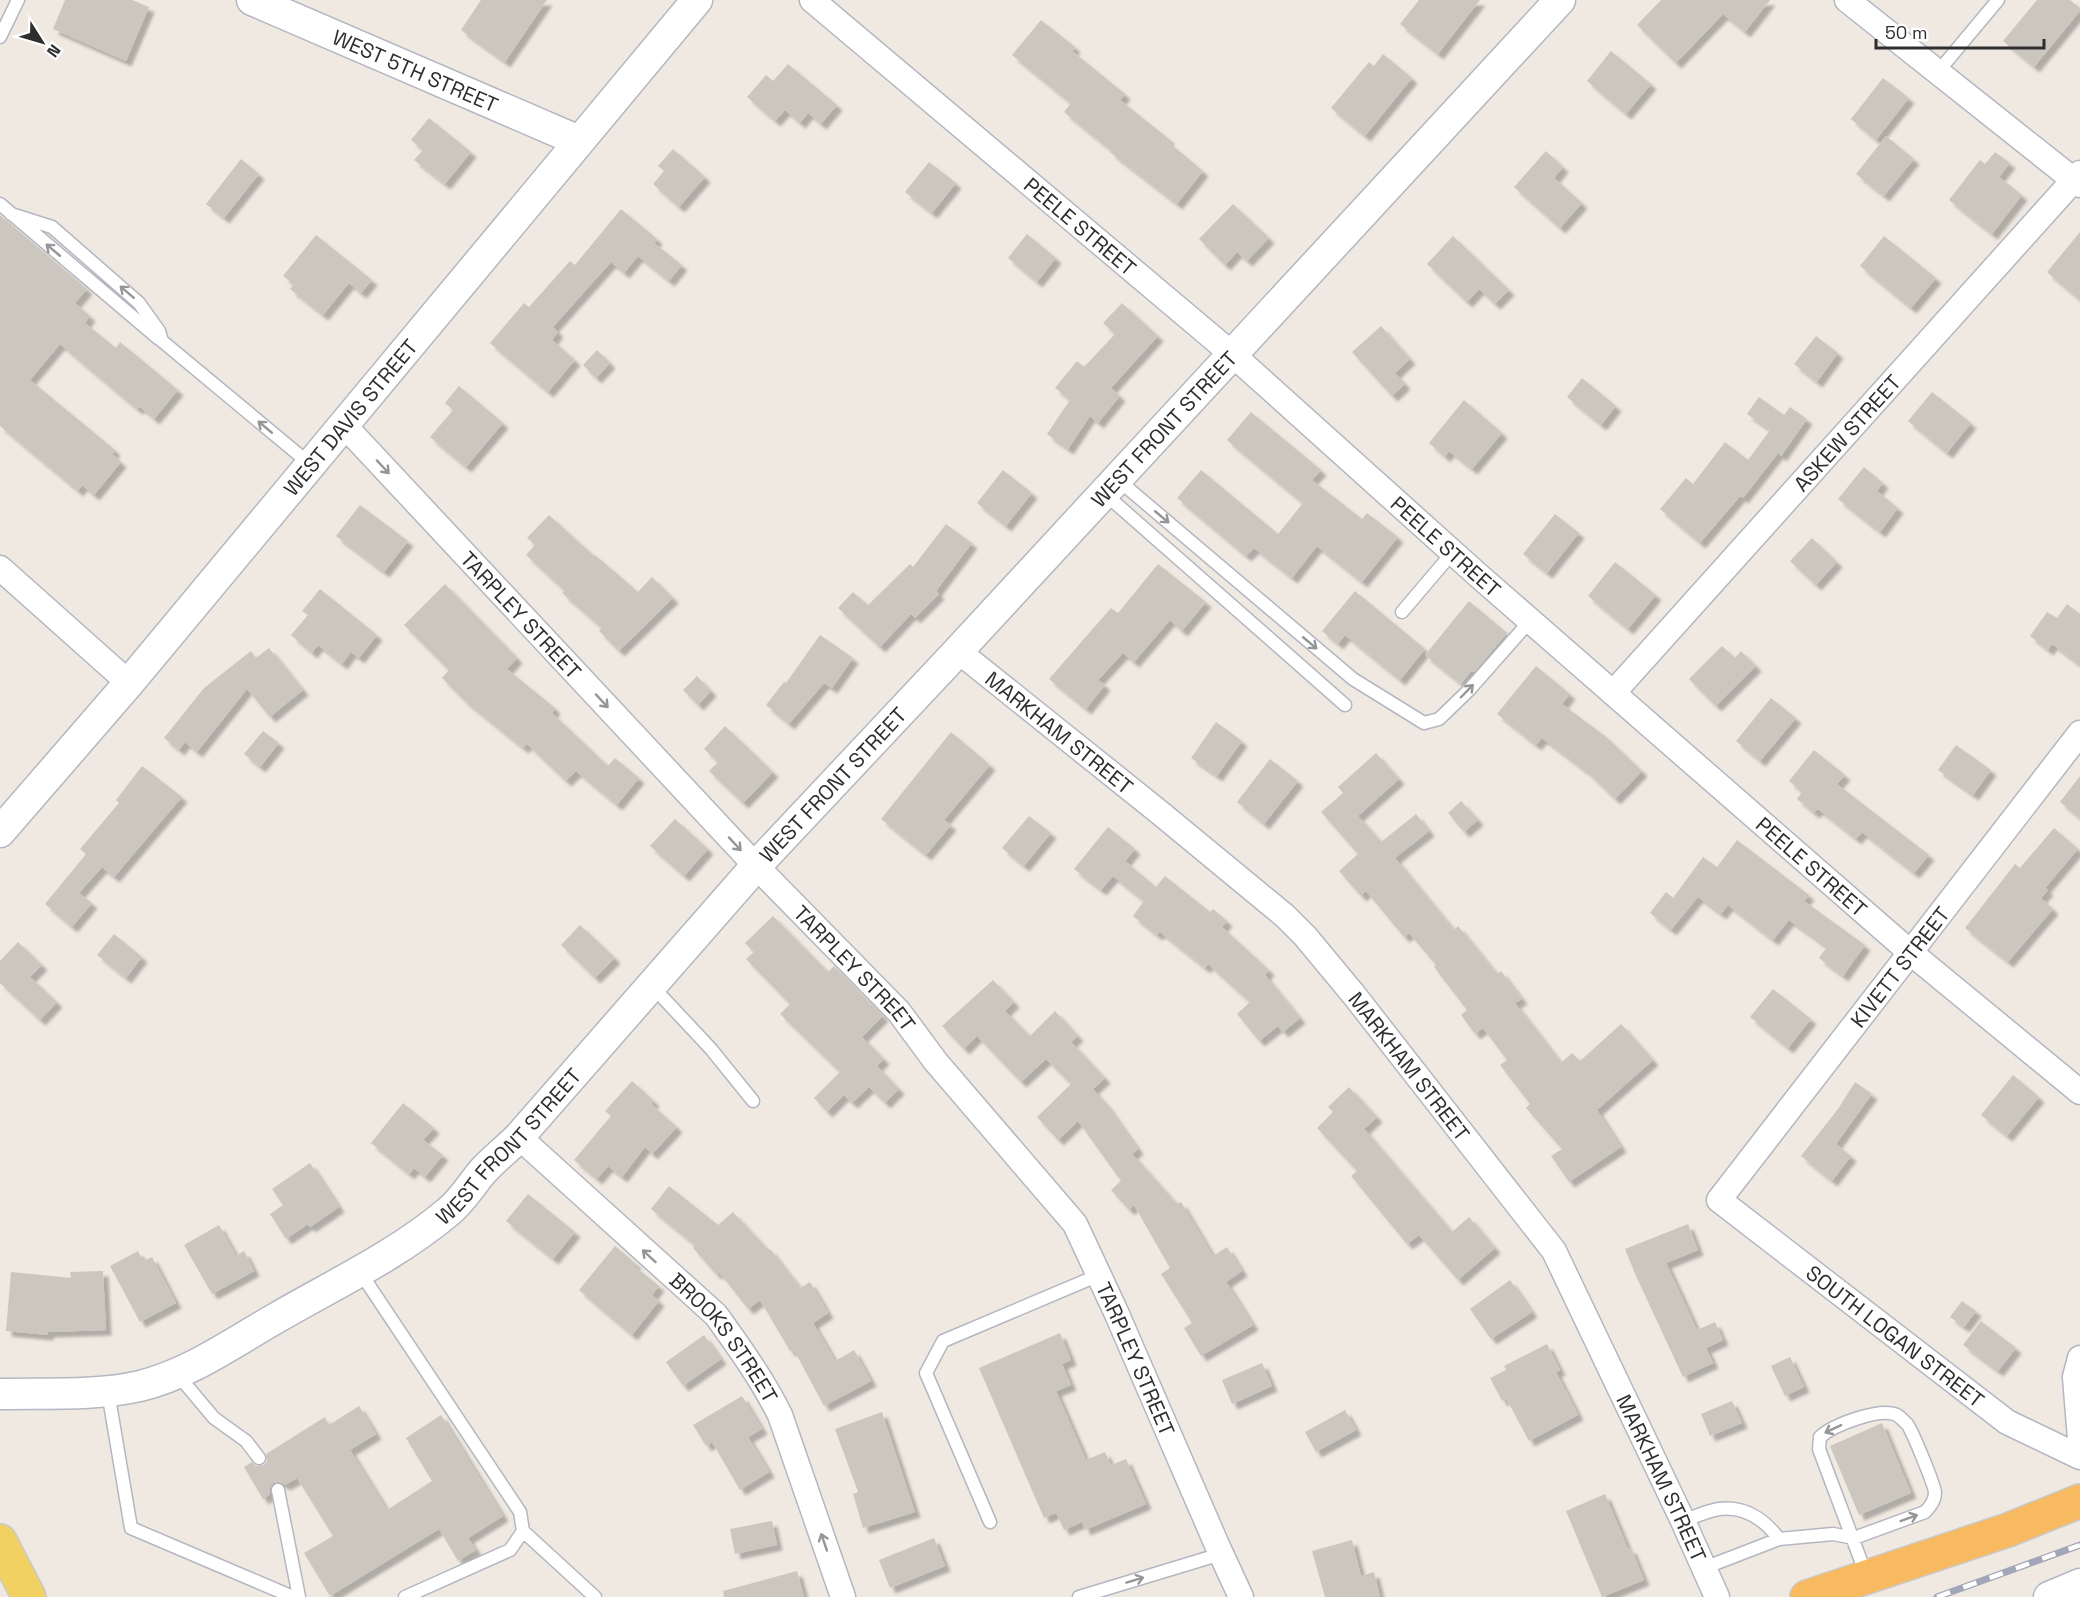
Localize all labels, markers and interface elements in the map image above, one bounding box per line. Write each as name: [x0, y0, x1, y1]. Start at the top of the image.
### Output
north arrow: [12, 12, 72, 72]
scale bar: [1876, 12, 2044, 50]
text: 50 m: [1885, 21, 1927, 44]
street label: WEST 5TH STREET: [329, 23, 502, 118]
text: N: [42, 40, 65, 61]
street label: PEELE STREET: [1019, 171, 1142, 281]
one-way arrow: [45, 243, 61, 256]
one-way arrow: [120, 285, 135, 299]
street label: WEST DAVIS STREET: [277, 333, 423, 501]
street label: WEST FRONT STREET: [1085, 345, 1243, 512]
street label: ASKEW STREET: [1787, 368, 1906, 497]
one-way arrow: [257, 420, 273, 433]
one-way arrow: [376, 459, 390, 474]
street label: PEELE STREET: [1385, 490, 1507, 603]
one-way arrow: [1154, 510, 1169, 524]
street label: TARPLEY STREET: [455, 545, 587, 684]
one-way arrow: [1302, 637, 1318, 650]
street label: MARKHAM STREET: [980, 665, 1139, 800]
one-way arrow: [1460, 684, 1474, 699]
one-way arrow: [595, 694, 609, 709]
street label: WEST FRONT STREET: [753, 701, 912, 868]
street label: PEELE STREET: [1751, 811, 1873, 922]
one-way arrow: [728, 836, 742, 851]
street label: TARPLEY STREET: [788, 899, 922, 1036]
street label: KIVETT STREET: [1844, 901, 1956, 1033]
street label: MARKHAM STREET: [1343, 986, 1476, 1146]
street label: WEST FRONT STREET: [430, 1062, 587, 1230]
one-way arrow: [642, 1249, 657, 1263]
street label: SOUTH LOGAN STREET: [1801, 1259, 1990, 1413]
street label: BROOKS STREET: [664, 1266, 784, 1407]
street label: TARPLEY STREET: [1090, 1278, 1181, 1440]
street label: MARKHAM STREET: [1611, 1390, 1713, 1566]
one-way arrow: [1824, 1423, 1842, 1435]
one-way arrow: [1899, 1512, 1918, 1523]
one-way arrow: [817, 1533, 828, 1552]
one-way arrow: [1125, 1574, 1144, 1585]

